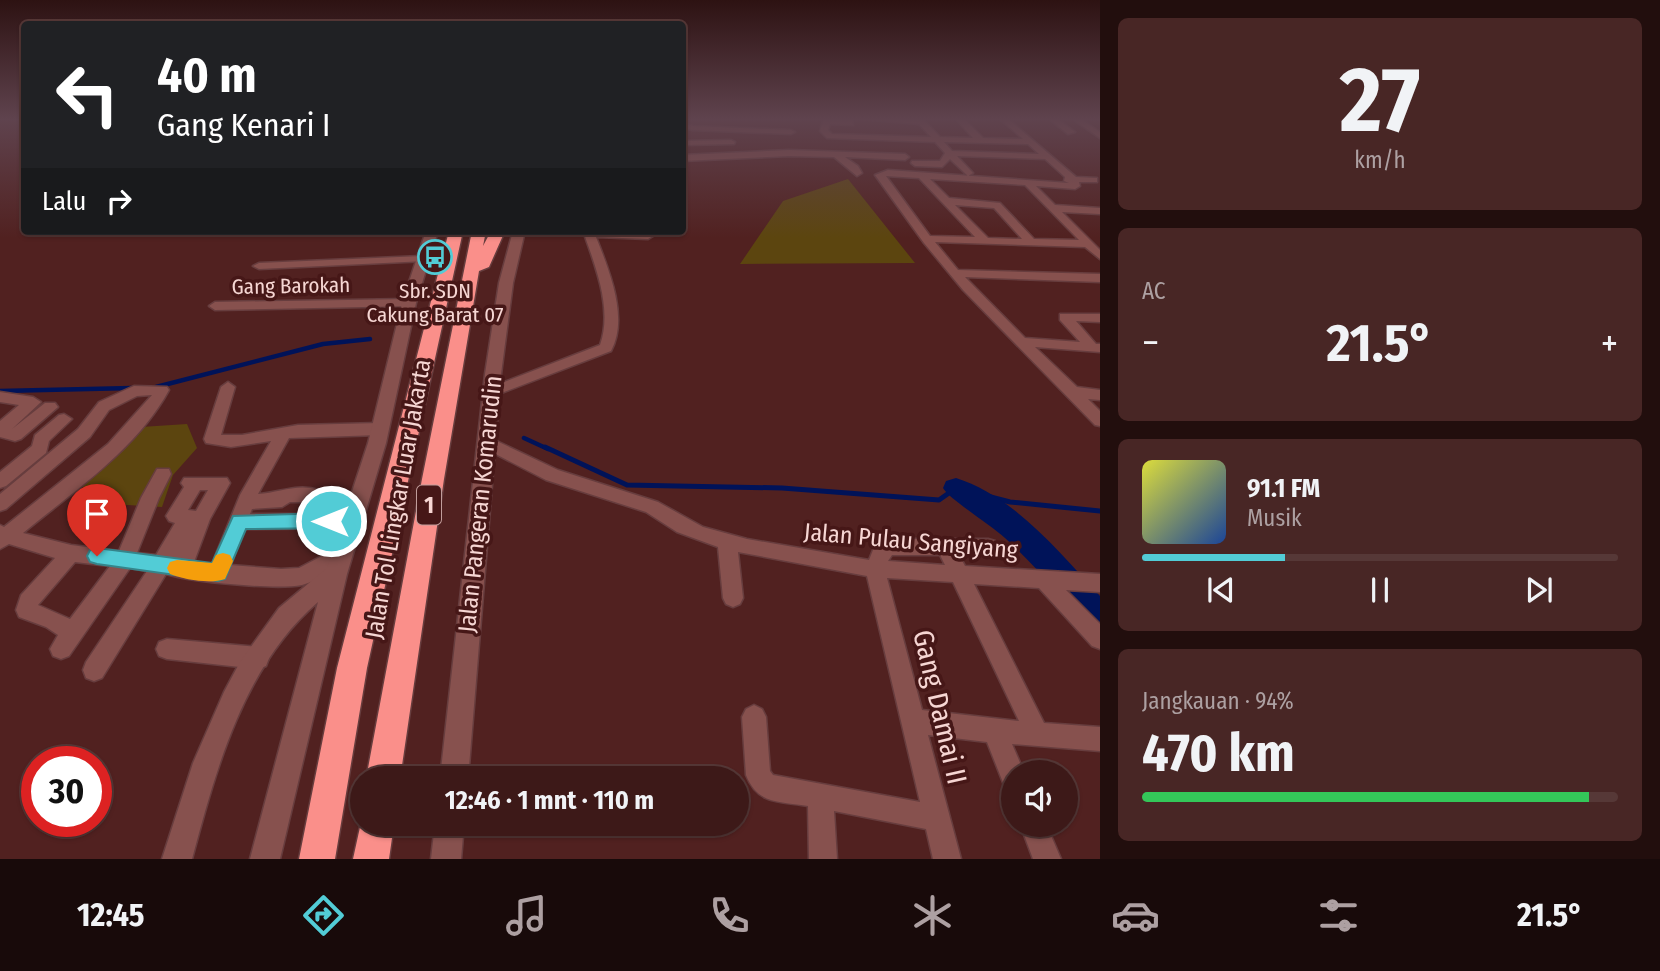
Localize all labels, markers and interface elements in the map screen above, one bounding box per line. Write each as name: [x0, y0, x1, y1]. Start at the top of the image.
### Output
text: 40 m: [157, 46, 257, 105]
text: 27: [1340, 46, 1420, 155]
icon: left: [42, 49, 133, 140]
text: Gang Kenari I: [157, 106, 330, 144]
text: km/h: [1354, 146, 1406, 174]
icon: right: [100, 182, 138, 220]
text: Lalu: [42, 186, 86, 217]
bus stop icon: Sbr. SDN Cakung Barat 07: [416, 238, 454, 276]
street label: Gang Barokah: [231, 272, 351, 300]
text: AC: [1142, 277, 1166, 305]
place label: Sbr. SDN Cakung Barat 07: [367, 278, 503, 328]
text: 21.5°: [1326, 312, 1433, 375]
text: −: [1142, 320, 1159, 366]
text: +: [1601, 320, 1618, 366]
street label: Jalan Tol Lingkar Luar Jakarta: [360, 357, 436, 641]
street label: Jalan Pangeran Komarudin: [453, 374, 507, 634]
text: 91.1 FM: [1247, 473, 1320, 504]
pin: [67, 484, 127, 556]
position arrow: [294, 484, 368, 558]
road number: 1: [417, 485, 441, 524]
icon: arrive: [78, 495, 116, 533]
text: Musik: [1247, 504, 1302, 532]
street label: Jalan Pulau Sangiyang: [803, 518, 1020, 564]
icon: previous: [1202, 571, 1240, 609]
icon: pause: [1361, 571, 1399, 609]
icon: next: [1520, 571, 1558, 609]
street label: Gang Damai II: [906, 627, 974, 787]
text: Jangkauan · 94%: [1142, 687, 1294, 715]
text: 470 km: [1142, 722, 1295, 785]
speed limit sign: 30: [21, 746, 112, 837]
map controls: [1001, 760, 1078, 837]
button: sound: [1001, 760, 1078, 837]
text: 12:46 · 1 mnt · 110 m: [445, 785, 654, 816]
icon: directions: [299, 891, 348, 940]
icon: music: [502, 891, 551, 940]
icon: phone: [705, 891, 754, 940]
icon: climate: [908, 891, 957, 940]
icon: car: [1111, 891, 1160, 940]
icon: filters: [1314, 891, 1363, 940]
text: 12:45: [77, 896, 144, 934]
text: 21.5°: [1517, 896, 1583, 934]

